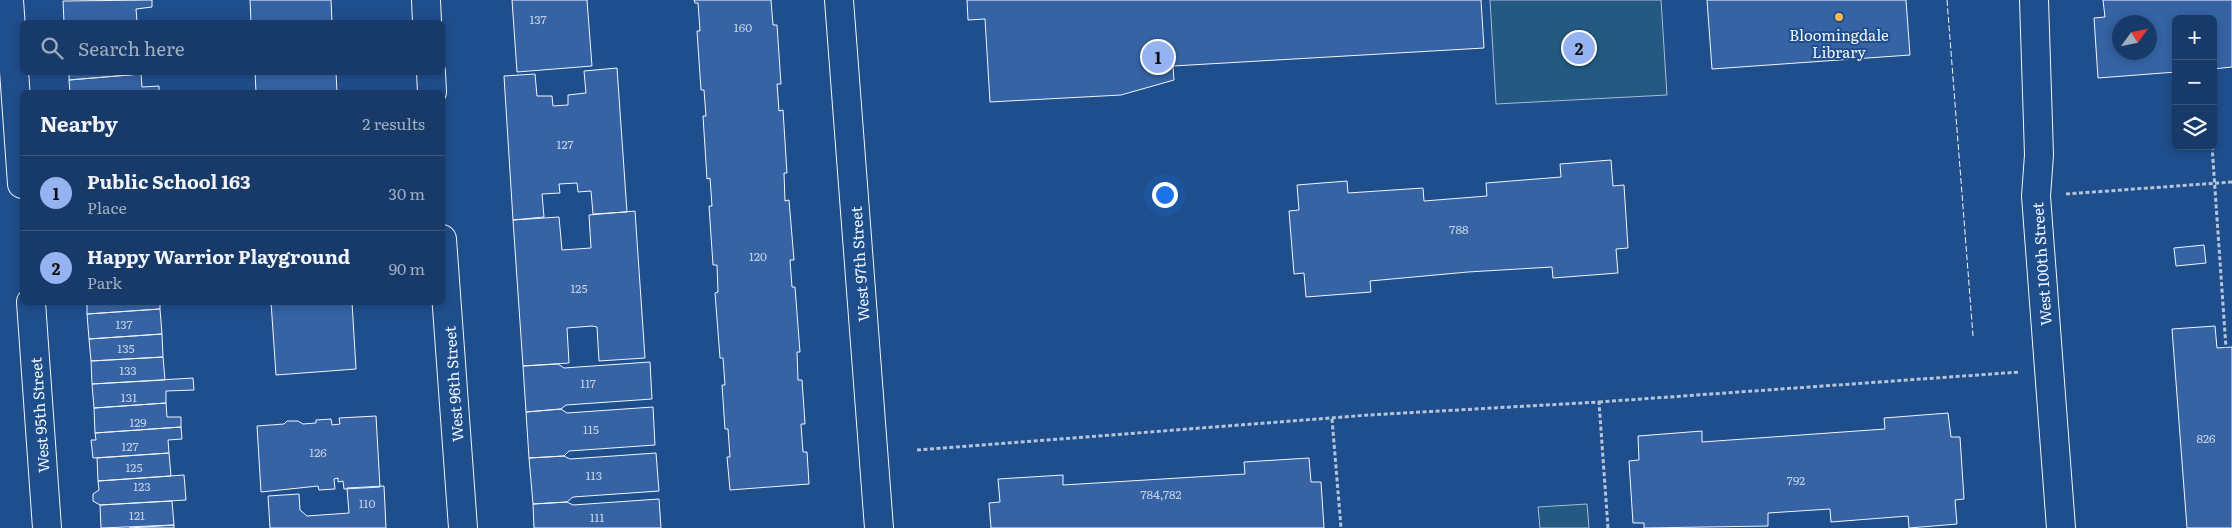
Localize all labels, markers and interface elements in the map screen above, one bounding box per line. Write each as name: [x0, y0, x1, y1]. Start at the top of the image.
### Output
house number: 137: [529, 10, 547, 28]
marker: Bloomingdale Library: [1833, 11, 1845, 23]
north arrow: [2112, 15, 2157, 60]
map controls: [2172, 15, 2217, 150]
button: +: [2172, 15, 2217, 60]
house number: 160: [734, 18, 752, 36]
search box: [20, 20, 445, 75]
place label: Bloomingdale Library: [1789, 23, 1889, 63]
pin: 2: [1563, 29, 1595, 67]
icon: search: [38, 34, 66, 62]
text: Search here: [78, 34, 185, 62]
pin: 1: [1142, 38, 1174, 76]
button: −: [2172, 60, 2217, 105]
button: layers: [2172, 105, 2217, 150]
text: Nearby: [40, 107, 118, 138]
text: 2 results: [362, 111, 425, 135]
house number: 127: [557, 135, 573, 153]
text: Public School 163: [87, 167, 251, 195]
text: 1: [53, 181, 59, 205]
text: 30 m: [388, 181, 425, 205]
your location: [1152, 182, 1178, 208]
text: Place: [87, 195, 127, 219]
street label: West 100th Street: [2025, 202, 2057, 326]
street label: West 97th Street: [843, 206, 875, 322]
house number: 788: [1449, 220, 1469, 238]
text: Happy Warrior Playground: [87, 242, 350, 270]
house number: 120: [749, 247, 767, 265]
text: 2: [52, 256, 60, 280]
text: 90 m: [389, 256, 425, 280]
text: Park: [87, 270, 122, 294]
house number: 125: [570, 279, 588, 297]
house number: 137: [115, 315, 133, 333]
street label: West 96th Street: [437, 325, 469, 443]
house number: 135: [117, 339, 135, 357]
street label: West 95th Street: [23, 357, 55, 473]
house number: 133: [119, 361, 137, 379]
house number: 117: [580, 374, 596, 392]
house number: 131: [121, 388, 137, 406]
house number: 129: [129, 413, 147, 431]
house number: 115: [583, 420, 599, 438]
house number: 826: [2197, 429, 2216, 447]
house number: 127: [122, 437, 138, 455]
house number: 126: [309, 443, 327, 461]
house number: 125: [125, 458, 143, 476]
house number: 113: [586, 466, 602, 484]
house number: 792: [1787, 471, 1805, 489]
house number: 123: [133, 477, 151, 495]
house number: 784,782: [1140, 485, 1182, 503]
house number: 110: [359, 494, 375, 512]
house number: 121: [129, 506, 145, 524]
house number: 111: [590, 508, 604, 526]

